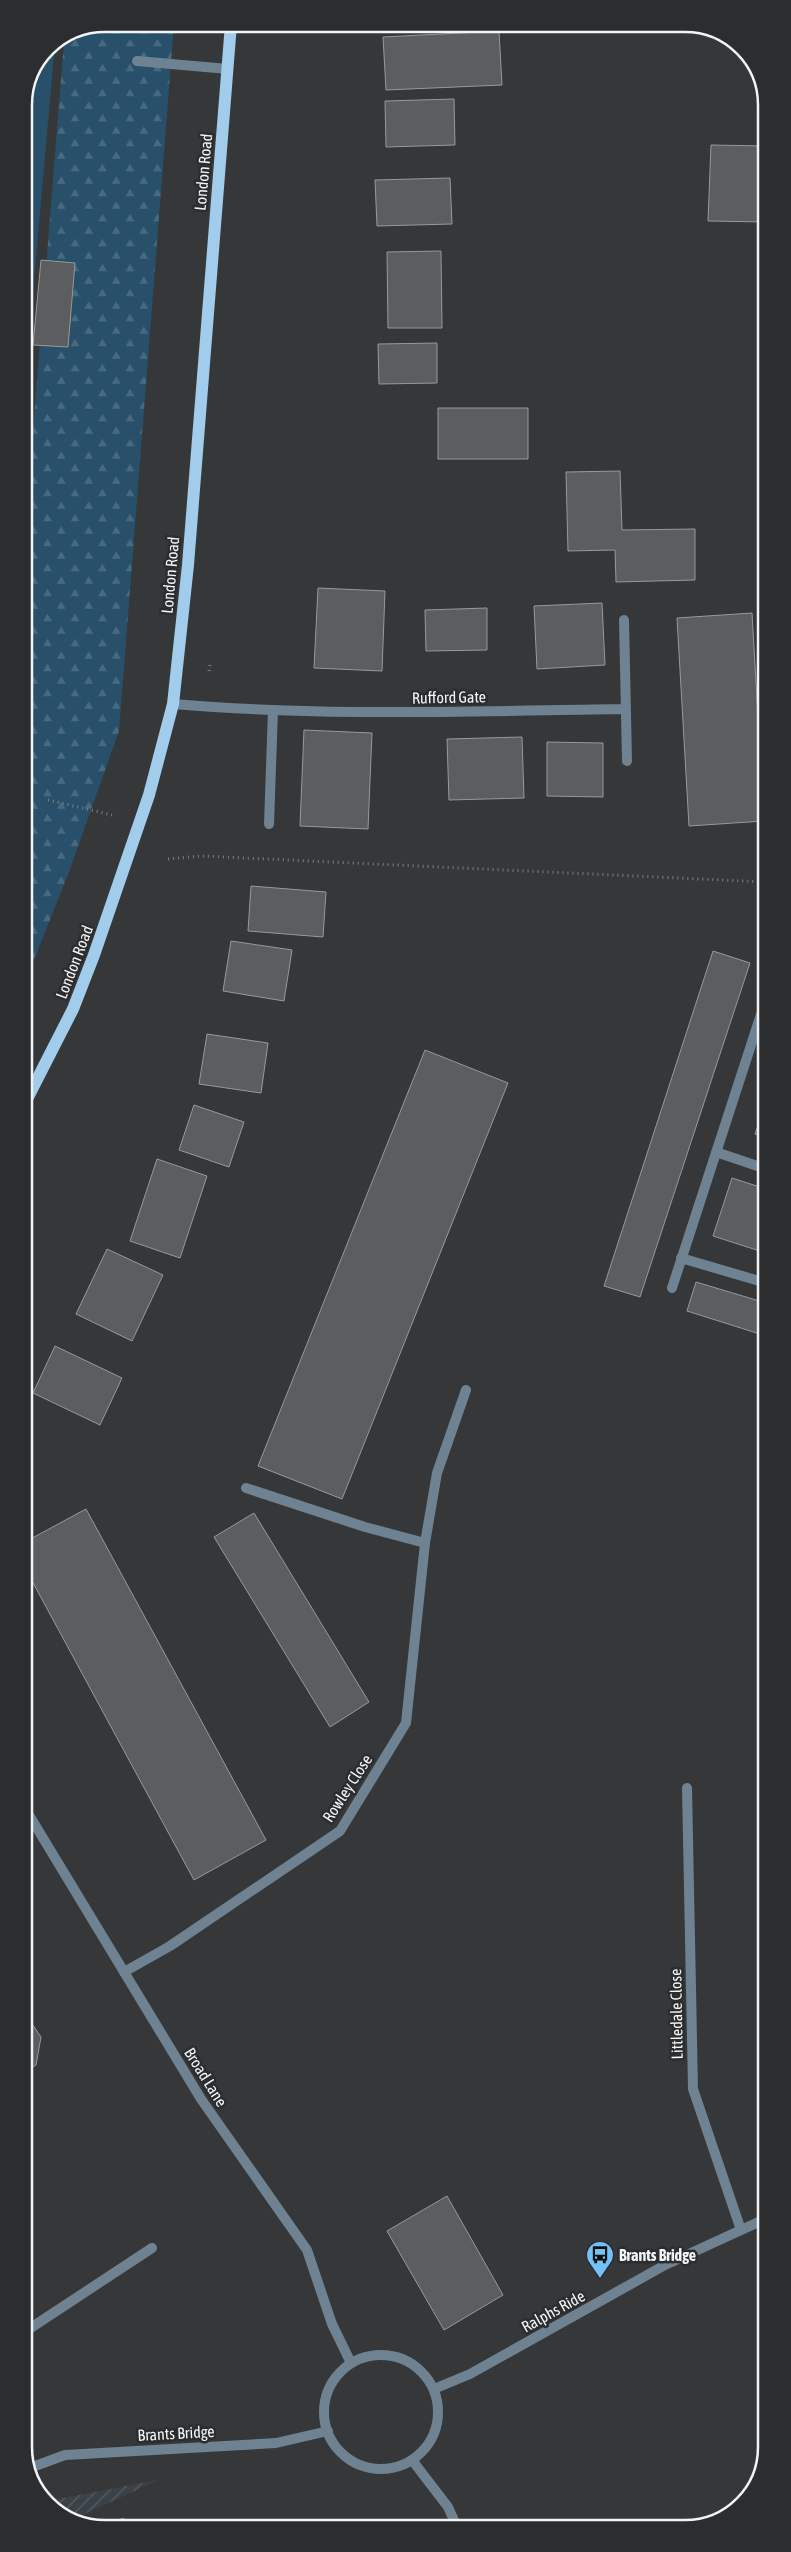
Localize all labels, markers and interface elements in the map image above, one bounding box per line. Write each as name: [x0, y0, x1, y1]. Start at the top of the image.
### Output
street label: London Road: [191, 133, 215, 211]
street label: London Road: [158, 536, 182, 614]
street label: Rufford Gate: [412, 687, 486, 707]
street label: London Road: [52, 923, 96, 1001]
street label: Rowley Close: [319, 1751, 376, 1826]
street label: Littledale Close: [666, 1969, 686, 2059]
street label: Broad Lane: [181, 2044, 231, 2110]
bus stop icon: Brants Bridge: [585, 2240, 615, 2279]
place label: Brants Bridge: [619, 2246, 696, 2264]
street label: Ralphs Ride: [518, 2286, 588, 2337]
street label: Brants Bridge: [137, 2422, 215, 2445]

